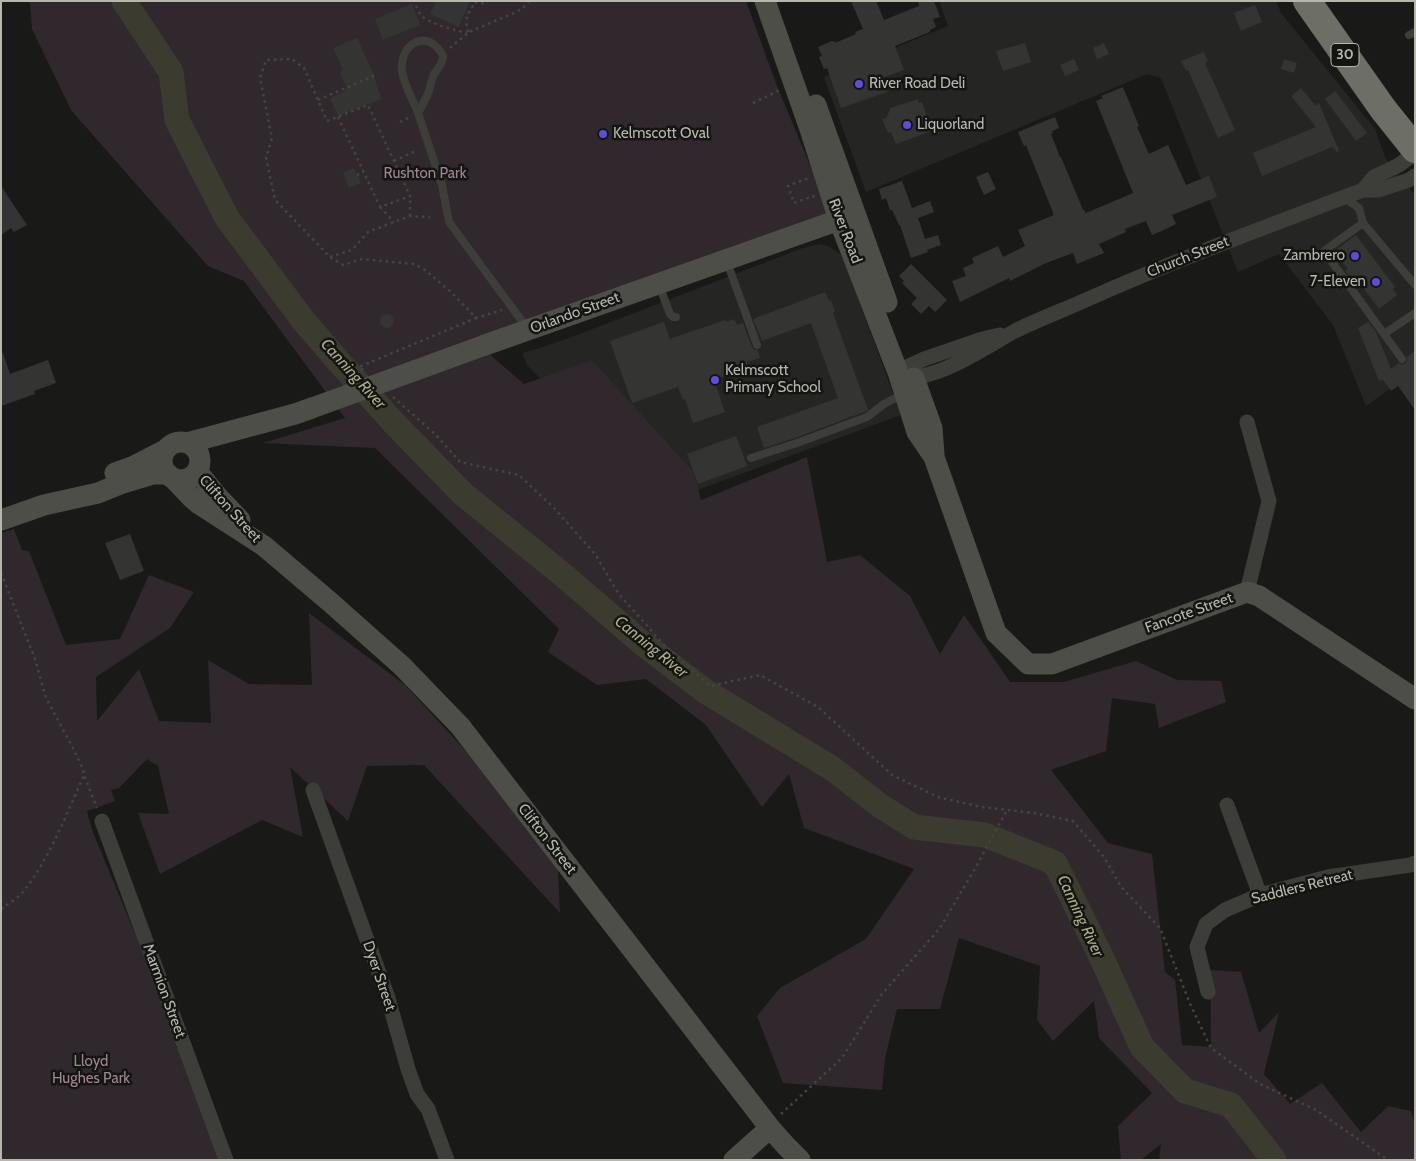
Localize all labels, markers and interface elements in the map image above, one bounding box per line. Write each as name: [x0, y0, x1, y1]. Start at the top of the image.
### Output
road number: 30: [1331, 44, 1359, 66]
place label: River Road Deli: [869, 75, 965, 93]
marker: River Road Deli: [853, 78, 865, 90]
place label: Liquorland: [917, 116, 984, 134]
marker: Liquorland: [901, 119, 913, 131]
place label: Kelmscott Oval: [613, 125, 709, 143]
marker: Kelmscott Oval: [597, 128, 609, 140]
park label: Rushton Park: [384, 165, 466, 183]
street label: River Road: [824, 196, 866, 266]
street label: Church Street: [1144, 232, 1232, 282]
place label: Zambrero: [1283, 247, 1345, 265]
marker: Zambrero: [1349, 250, 1361, 262]
place label: 7-Eleven: [1310, 273, 1366, 291]
marker: 7-Eleven: [1370, 276, 1382, 288]
street label: Orlando Street: [528, 289, 622, 337]
water label: Canning River: [316, 335, 390, 413]
place label: Kelmscott Primary School: [725, 362, 821, 397]
marker: Kelmscott Primary School: [709, 374, 721, 386]
street label: Clifton Street: [195, 472, 265, 546]
street label: Fancote Street: [1143, 589, 1235, 637]
water label: Canning River: [611, 612, 691, 682]
street label: Clifton Street: [514, 800, 580, 878]
street label: Saddlers Retreat: [1249, 866, 1355, 908]
water label: Canning River: [1053, 872, 1107, 960]
street label: Dyer Street: [359, 939, 399, 1013]
street label: Marmion Street: [139, 941, 189, 1041]
park label: Lloyd Hughes Park: [52, 1053, 130, 1088]

